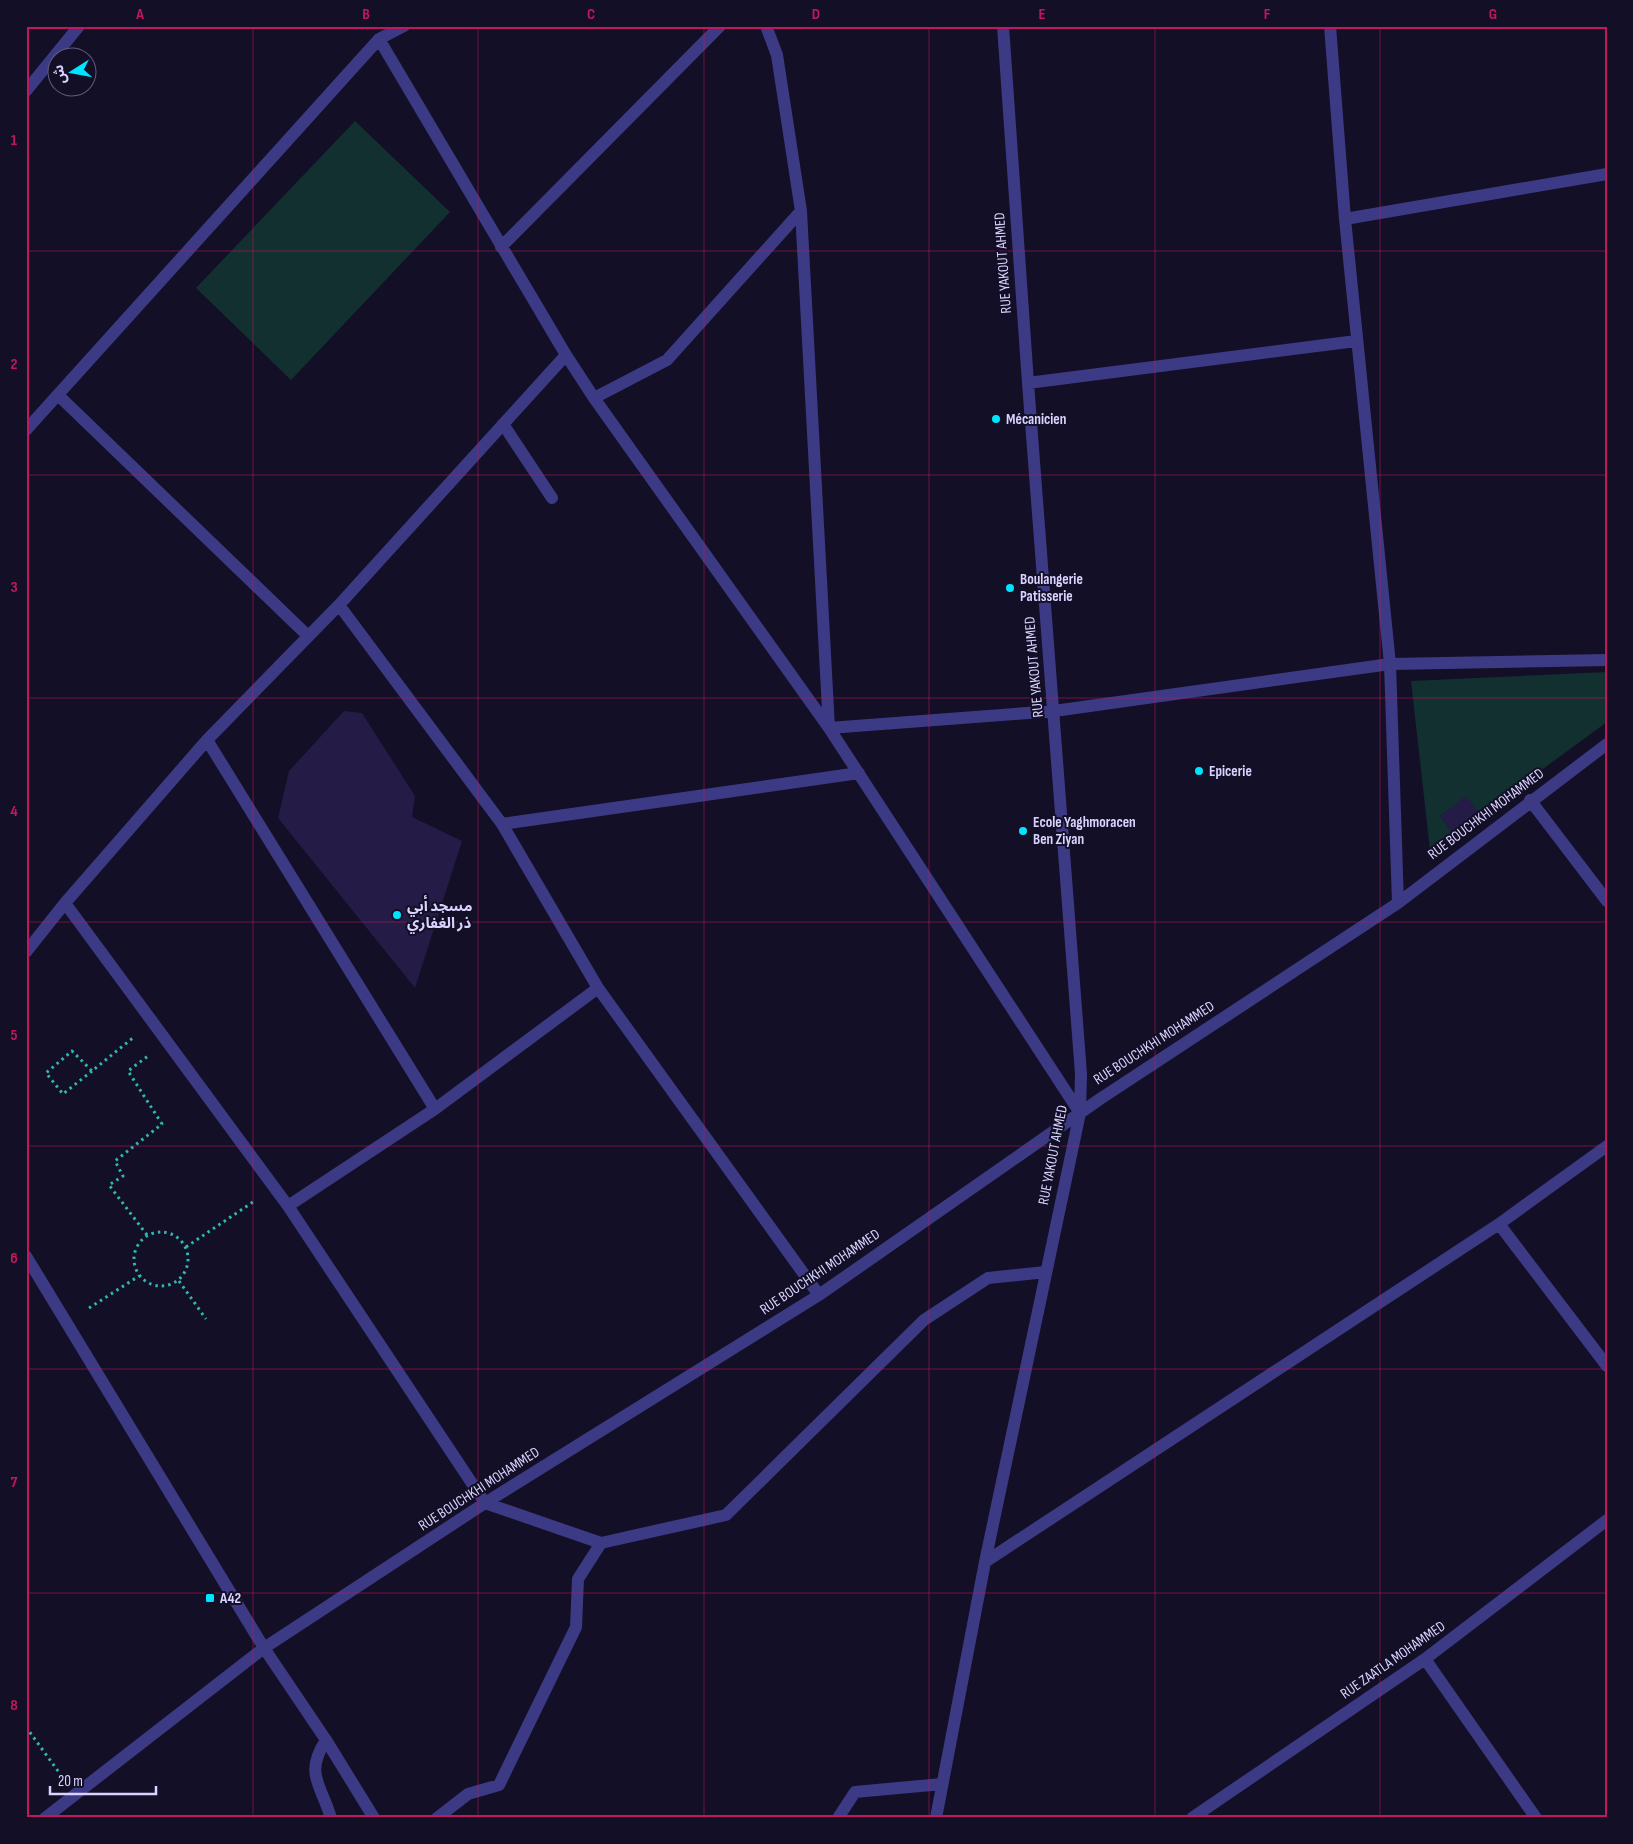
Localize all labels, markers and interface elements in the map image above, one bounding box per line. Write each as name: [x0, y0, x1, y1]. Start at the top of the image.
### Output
text: A: [135, 5, 144, 24]
text: B: [362, 5, 370, 24]
text: C: [587, 5, 595, 24]
text: D: [812, 5, 820, 24]
text: E: [1039, 5, 1046, 24]
text: F: [1264, 5, 1271, 24]
text: G: [1489, 5, 1497, 24]
north arrow: [48, 48, 98, 98]
text: ش: [50, 63, 70, 85]
text: 1: [11, 131, 18, 150]
street label: RUE YAKOUT AHMED: [990, 212, 1016, 314]
text: 2: [10, 355, 18, 374]
place label: Mécanicien: [1006, 410, 1066, 429]
marker: Mécanicien: [990, 413, 1002, 425]
place label: Boulangerie Patisserie: [1020, 570, 1083, 606]
text: 3: [10, 578, 18, 597]
marker: Boulangerie Patisserie: [1004, 582, 1016, 594]
street label: RUE YAKOUT AHMED: [1020, 616, 1048, 718]
place label: Epicerie: [1209, 762, 1252, 781]
street label: RUE BOUCHKHI MOHAMMED: [1424, 764, 1548, 864]
marker: Epicerie: [1193, 765, 1205, 777]
text: 4: [10, 802, 18, 821]
place label: Ecole Yaghmoracen Ben Ziyan: [1033, 813, 1136, 849]
marker: Ecole Yaghmoracen Ben Ziyan: [1017, 825, 1029, 837]
place label: مسجد أبي ذر الغفاري: [407, 895, 473, 934]
marker: مسجد أبي ذر الغفاري: [391, 909, 403, 921]
street label: RUE BOUCHKHI MOHAMMED: [1090, 997, 1218, 1089]
text: 5: [10, 1026, 18, 1045]
street label: RUE YAKOUT AHMED: [1034, 1103, 1072, 1207]
street label: RUE BOUCHKHI MOHAMMED: [756, 1225, 884, 1319]
text: 6: [10, 1249, 18, 1268]
street label: RUE BOUCHKHI MOHAMMED: [415, 1443, 543, 1535]
text: 7: [11, 1473, 18, 1492]
place label: A42: [219, 1589, 241, 1608]
marker: A42: [204, 1592, 216, 1604]
street label: RUE ZAATLA MOHAMMED: [1337, 1617, 1449, 1703]
text: 8: [10, 1696, 18, 1715]
scale bar: [50, 1764, 156, 1796]
text: 20 m: [58, 1772, 83, 1791]

